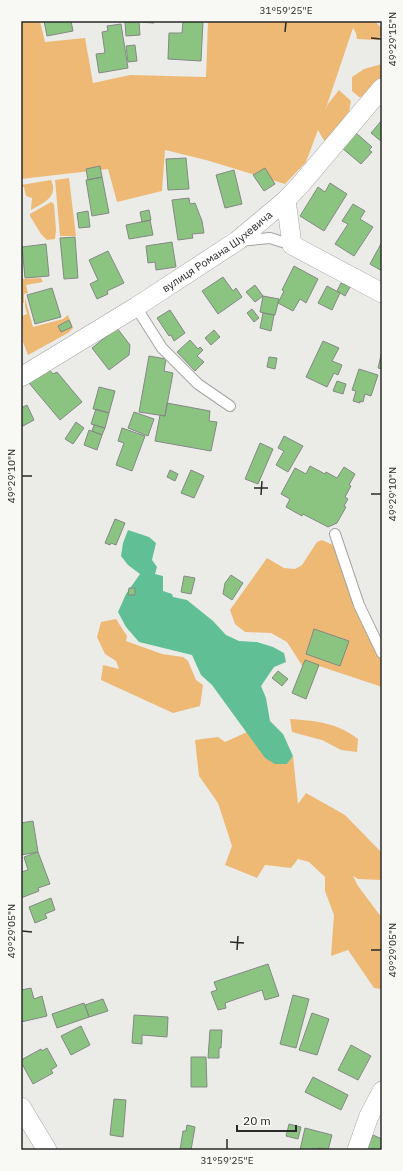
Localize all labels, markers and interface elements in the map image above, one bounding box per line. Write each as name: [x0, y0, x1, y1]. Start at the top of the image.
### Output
text: 31°59'25"E: [259, 4, 313, 17]
text: 49°29'15"N: [386, 12, 399, 66]
street label: вулиця Романа Шухевича: [159, 207, 275, 295]
text: 49°29'10"N: [5, 449, 18, 503]
text: 49°29'10"N: [386, 467, 399, 521]
text: 49°29'05"N: [5, 904, 18, 958]
text: 49°29'05"N: [386, 923, 399, 977]
scale bar: [237, 1107, 296, 1133]
text: 20 m: [243, 1113, 271, 1128]
text: 31°59'25"E: [200, 1154, 254, 1167]

